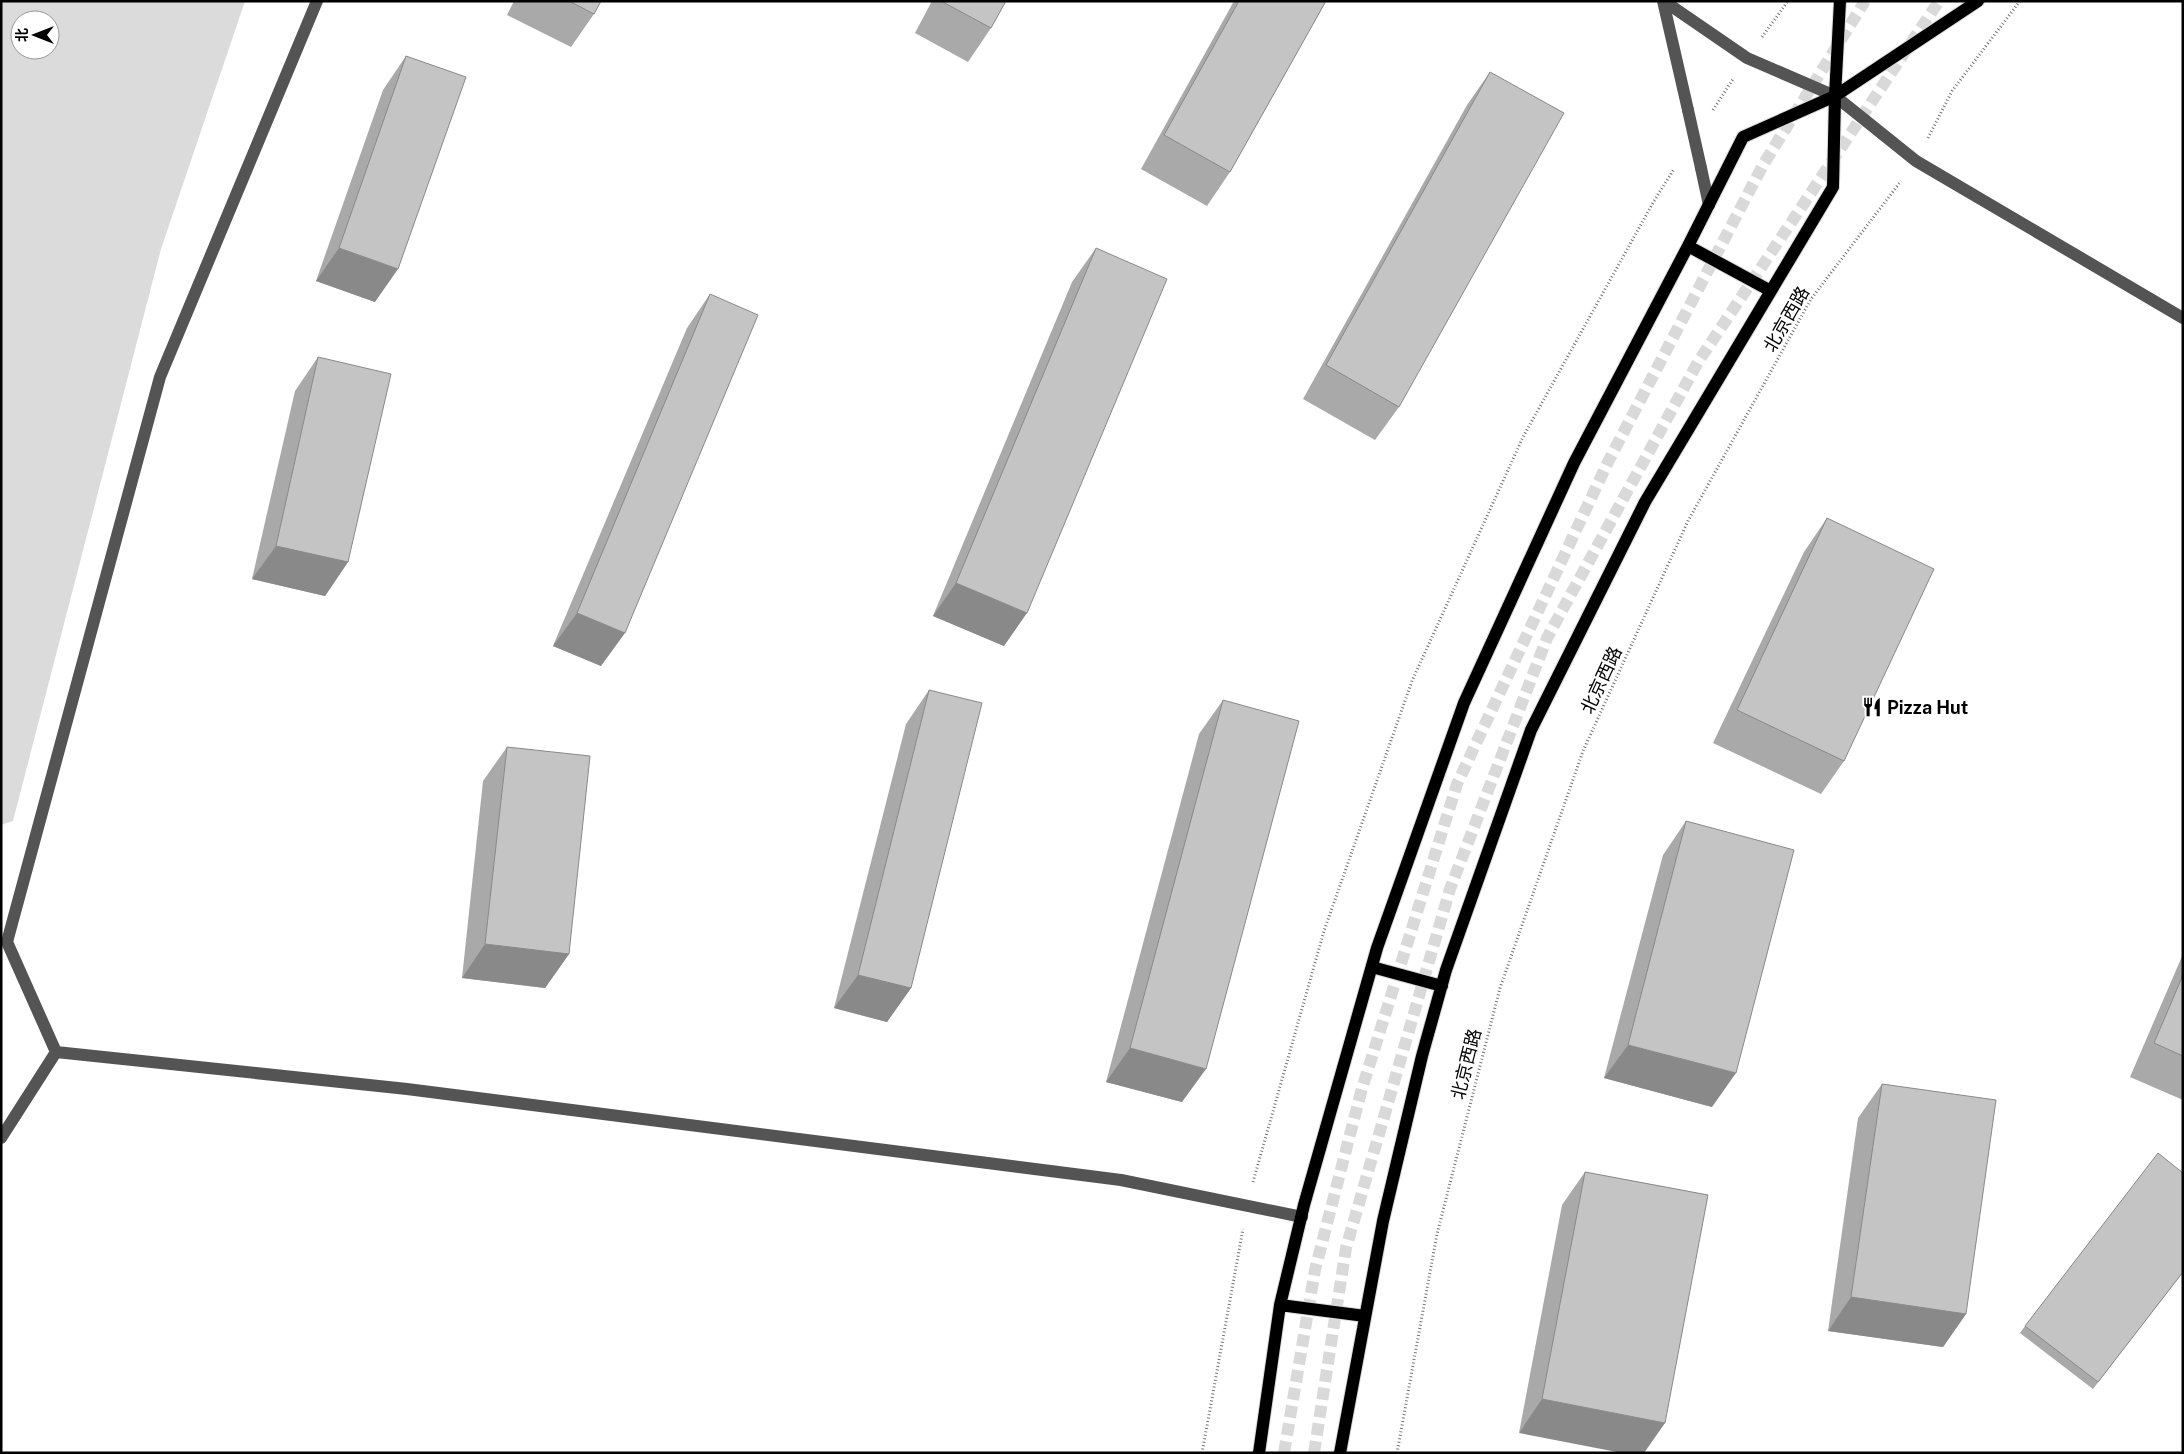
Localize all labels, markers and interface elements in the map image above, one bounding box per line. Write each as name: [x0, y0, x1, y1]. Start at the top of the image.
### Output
north arrow: [10, 10, 60, 60]
text: 北: [14, 28, 30, 42]
street label: 北京西路: [1759, 283, 1813, 355]
street label: 北京西路: [1576, 643, 1626, 717]
restaurant icon: Pizza Hut: [1861, 696, 1883, 718]
place label: Pizza Hut: [1887, 697, 1968, 718]
street label: 北京西路: [1447, 1027, 1485, 1101]

